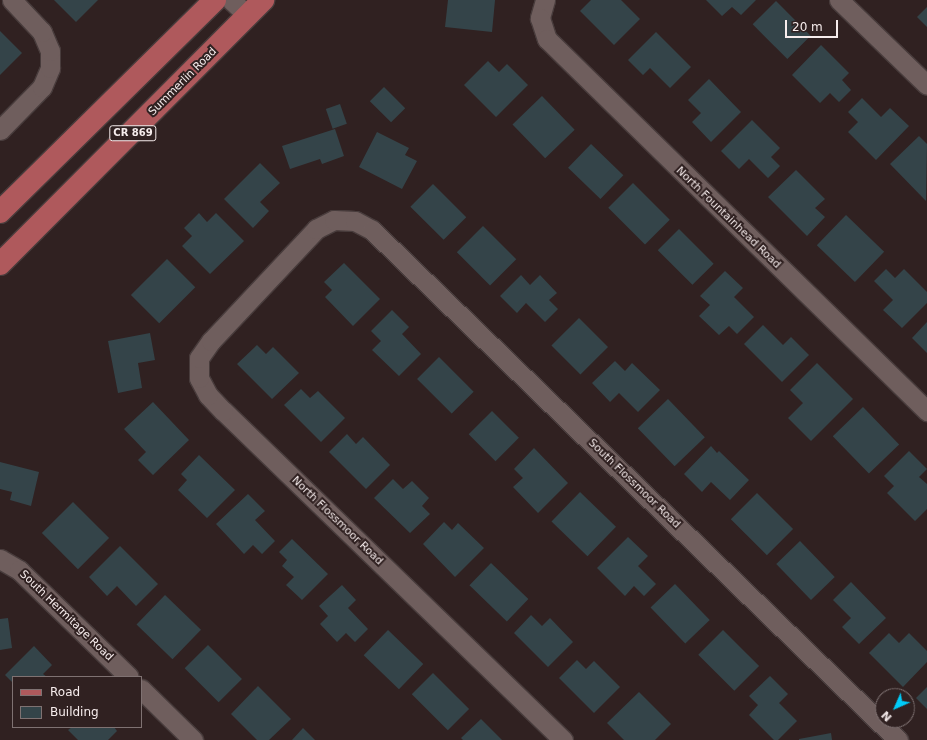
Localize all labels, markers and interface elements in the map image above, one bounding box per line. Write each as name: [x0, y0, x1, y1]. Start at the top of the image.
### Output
scale bar: [787, 12, 840, 38]
text: 20 m: [792, 20, 823, 34]
street label: Summerlin Road: [146, 45, 220, 119]
road number: CR 869: [109, 125, 157, 141]
street label: North Fountainhead Road: [673, 164, 783, 272]
street label: South Flossmoor Road: [585, 437, 683, 531]
street label: North Flossmoor Road: [289, 474, 385, 568]
street label: South Hermitage Road: [17, 568, 115, 664]
legend: [12, 676, 142, 728]
text: Road: [50, 685, 80, 699]
north arrow: [875, 688, 915, 728]
text: Building: [50, 705, 99, 719]
text: N: [879, 708, 895, 724]

